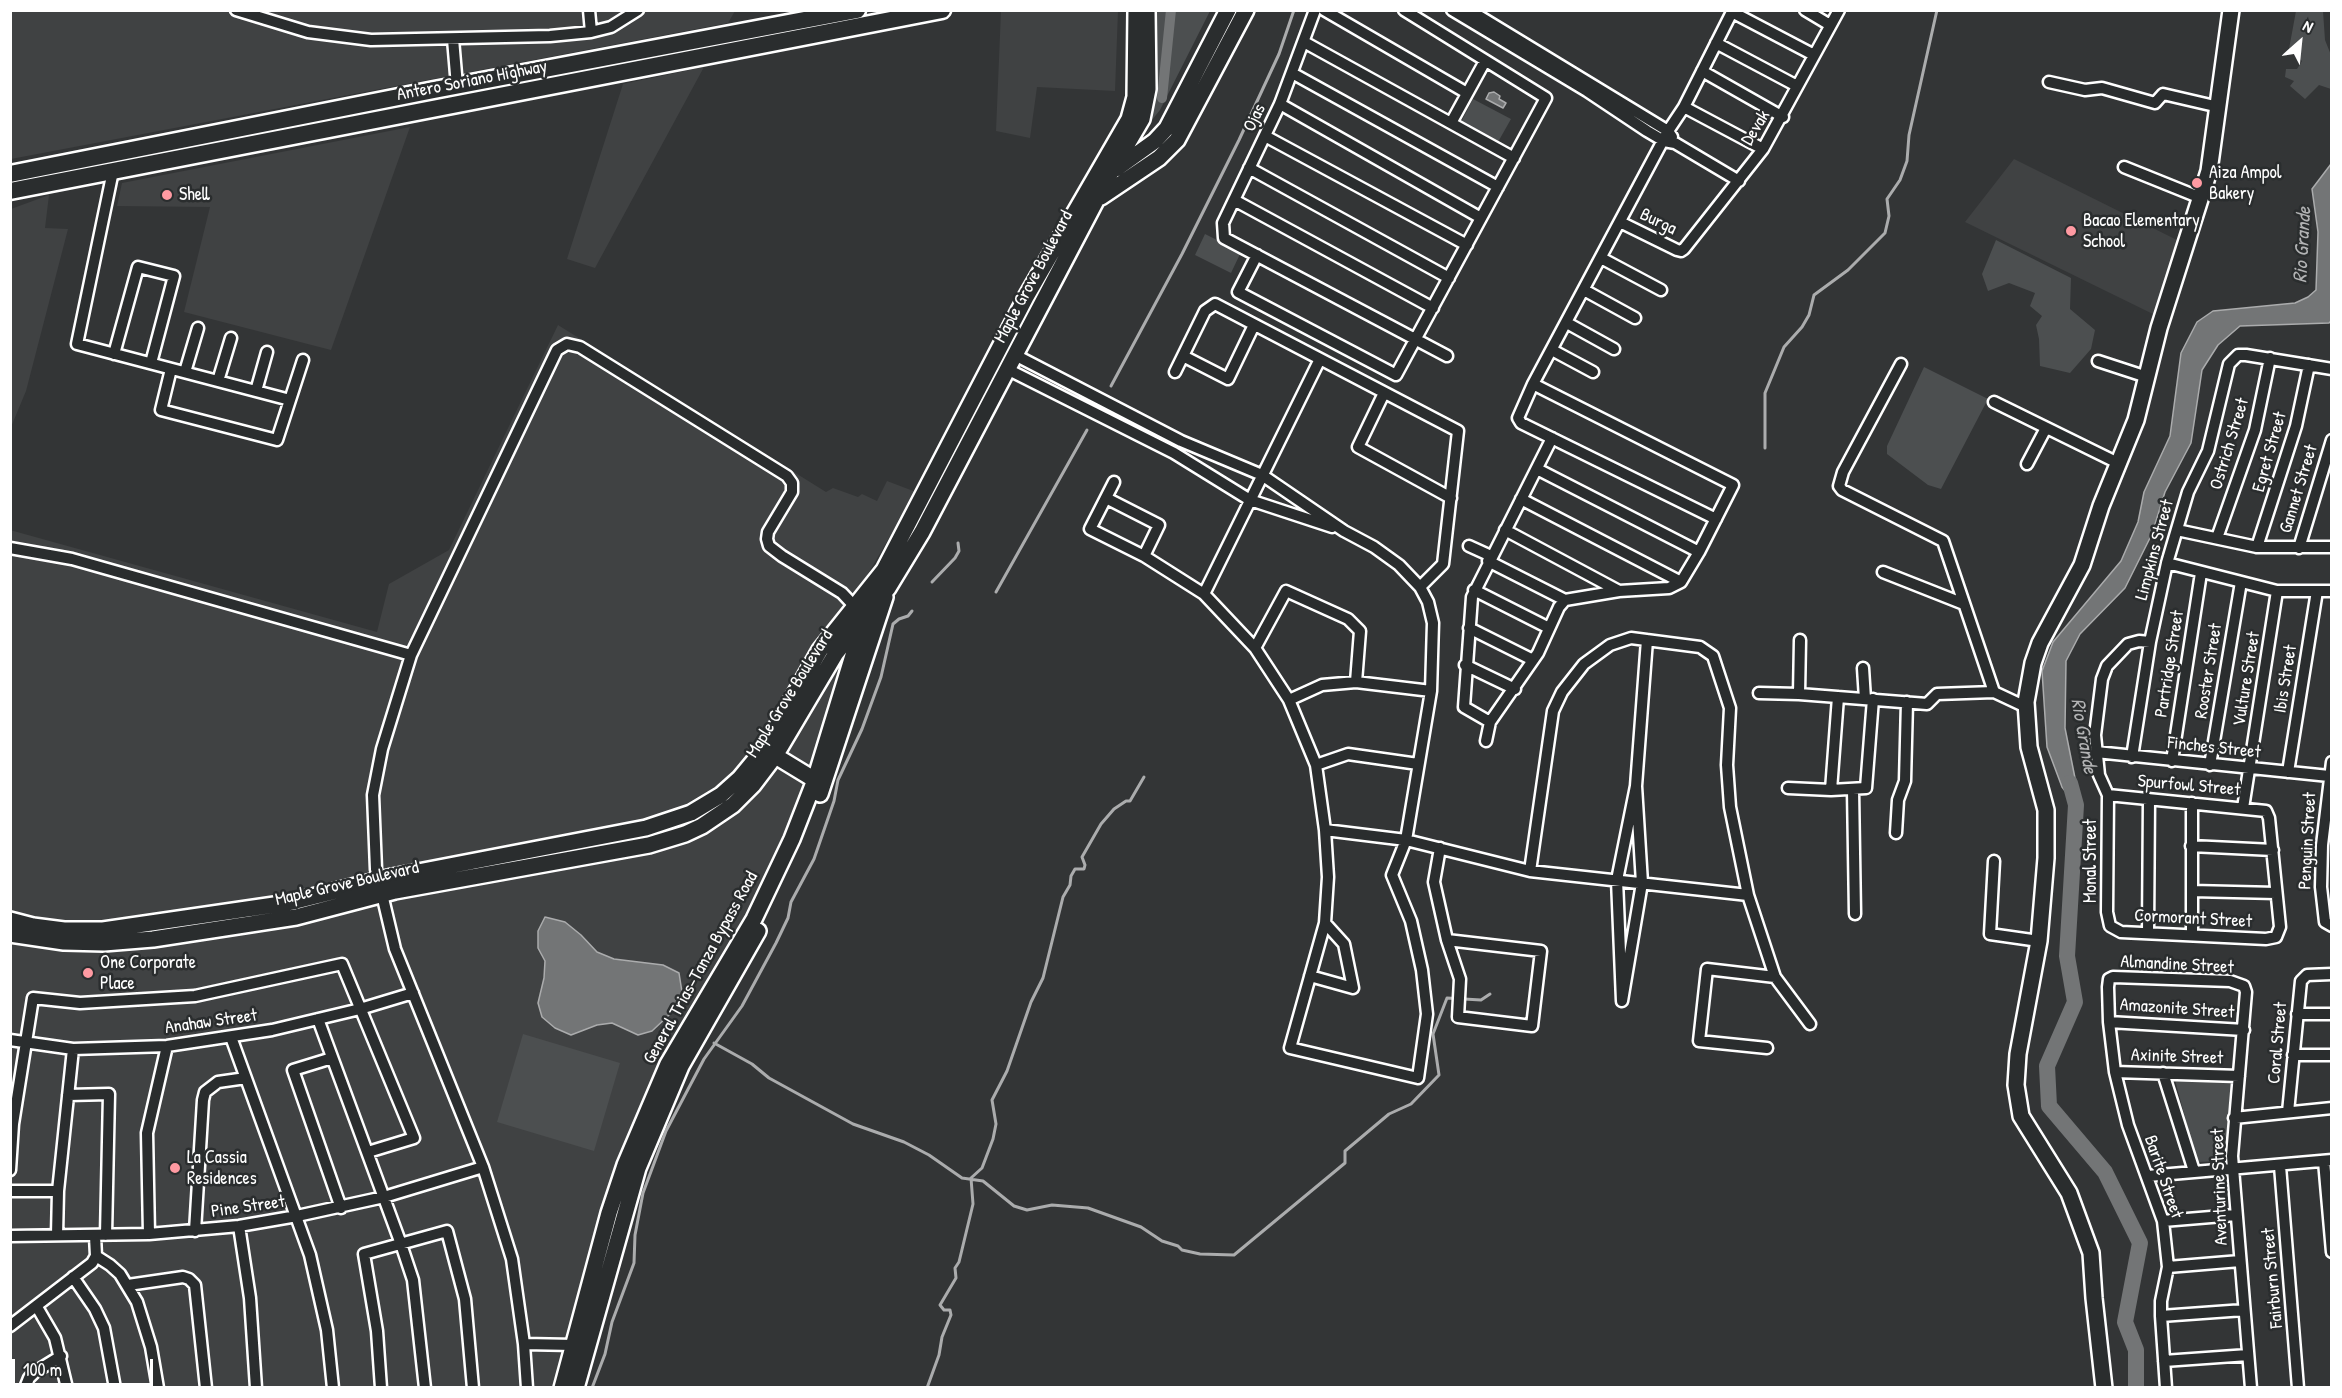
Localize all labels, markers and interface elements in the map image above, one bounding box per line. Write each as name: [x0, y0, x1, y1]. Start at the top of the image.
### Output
north arrow: [2270, 12, 2330, 72]
text: N: [2299, 14, 2317, 38]
street label: Antero Soriano Highway: [395, 56, 549, 106]
street label: Ojas: [1239, 101, 1271, 135]
street label: Devak: [1737, 106, 1775, 150]
place label: Aiza Ampol Bakery: [2209, 162, 2281, 204]
marker: Aiza Ampol Bakery: [2190, 176, 2204, 190]
place label: Shell: [179, 184, 210, 206]
marker: Shell: [160, 188, 174, 202]
street label: Burga: [1636, 204, 1680, 240]
water label: Rio Grande: [2289, 206, 2317, 284]
street label: Maple Grove Boulevard: [990, 207, 1078, 347]
place label: Bacao Elementary School: [2083, 210, 2200, 252]
marker: Bacao Elementary School: [2064, 224, 2078, 238]
street label: Ostrich Street: [2206, 396, 2254, 492]
street label: Egret Street: [2248, 409, 2292, 495]
street label: Gannet Street: [2275, 442, 2323, 536]
street label: Limpkins Street: [2131, 497, 2179, 603]
street label: Partridge Street: [2151, 609, 2189, 719]
street label: Rooster Street: [2191, 622, 2227, 720]
street label: Maple Grove Boulevard: [742, 626, 838, 762]
street label: Vulture Street: [2229, 630, 2265, 728]
street label: Ibis Street: [2270, 643, 2302, 715]
water label: Rio Grande: [2065, 696, 2101, 776]
street label: Finches Street: [2166, 732, 2262, 764]
street label: Spurfowl Street: [2137, 771, 2241, 801]
street label: Penguin Street: [2295, 792, 2321, 890]
street label: Monal Street: [2080, 819, 2102, 903]
street label: Maple Grove Boulevard: [273, 857, 421, 911]
street label: General Trias–Tanza Bypass Road: [639, 868, 763, 1068]
street label: Cormorant Street: [2134, 905, 2252, 933]
street label: Almandine Street: [2120, 951, 2234, 979]
place label: One Corporate Place: [100, 952, 196, 994]
marker: One Corporate Place: [81, 966, 95, 980]
street label: Amazonite Street: [2119, 994, 2235, 1024]
street label: Coral Street: [2264, 1001, 2292, 1085]
street label: Anahaw Street: [163, 1005, 259, 1039]
street label: Axinite Street: [2130, 1045, 2224, 1069]
street label: Aventurine Street: [2207, 1128, 2233, 1246]
street label: Barite Street: [2139, 1133, 2187, 1221]
place label: La Cassia Residences: [187, 1147, 257, 1190]
marker: La Cassia Residences: [168, 1161, 182, 1175]
street label: Pine Street: [210, 1191, 286, 1223]
street label: Fairburn Street: [2258, 1227, 2288, 1329]
scale bar: [15, 1347, 156, 1385]
text: 100 m: [23, 1357, 62, 1382]

